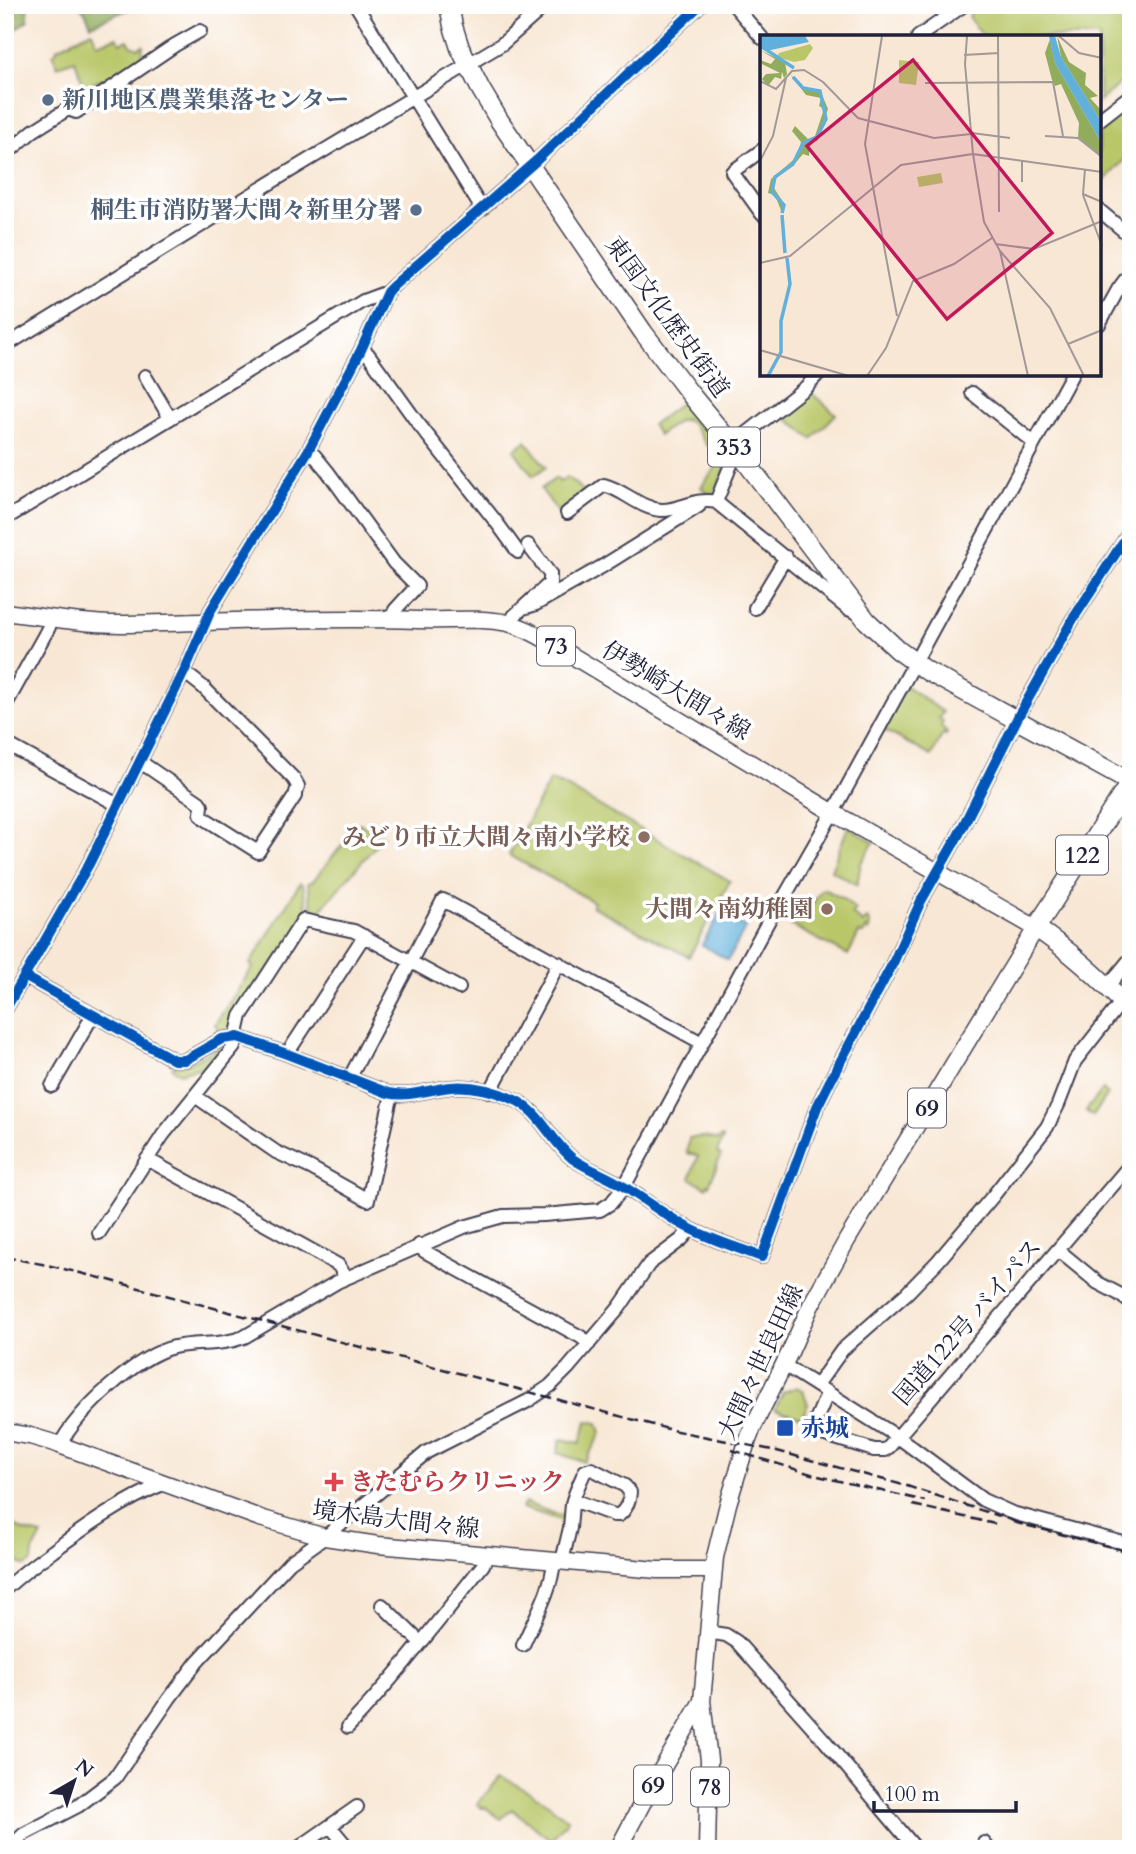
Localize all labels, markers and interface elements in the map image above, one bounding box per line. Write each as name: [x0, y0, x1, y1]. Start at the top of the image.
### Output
inset map: [760, 35, 1101, 376]
place label: 新川地区農業集落センター: [62, 84, 349, 117]
marker: 新川地区農業集落センター: [40, 92, 56, 108]
place label: 桐生市消防署大間々新里分署: [90, 194, 402, 227]
marker: 桐生市消防署大間々新里分署: [408, 202, 424, 218]
street label: 東国文化歴史街道: [597, 230, 737, 404]
road number: 353: [708, 428, 760, 466]
road number: 73: [537, 626, 575, 666]
street label: 伊勢崎大間々線: [595, 634, 757, 748]
place label: みどり市立大間々南小学校: [342, 821, 630, 854]
marker: みどり市立大間々南小学校: [636, 829, 652, 845]
road number: 122: [1056, 835, 1108, 874]
place label: 大間々南幼稚園: [645, 893, 813, 926]
marker: 大間々南幼稚園: [819, 901, 835, 917]
road number: 69: [908, 1088, 946, 1128]
street label: 国道122号 バイパス: [886, 1232, 1050, 1412]
street label: 大間々世良田線: [711, 1279, 811, 1445]
place label: 赤城: [801, 1412, 849, 1445]
marker: 赤城: [775, 1418, 795, 1438]
place label: きたむらクリニック: [350, 1466, 565, 1499]
marker: きたむらクリニック: [324, 1472, 344, 1492]
street label: 境木島大間々線: [311, 1493, 481, 1547]
north arrow: [38, 1745, 108, 1815]
text: N: [69, 1753, 99, 1784]
road number: 69: [634, 1766, 672, 1804]
road number: 78: [691, 1768, 729, 1806]
scale bar: [874, 1770, 1015, 1814]
text: 100 m: [884, 1780, 940, 1809]

